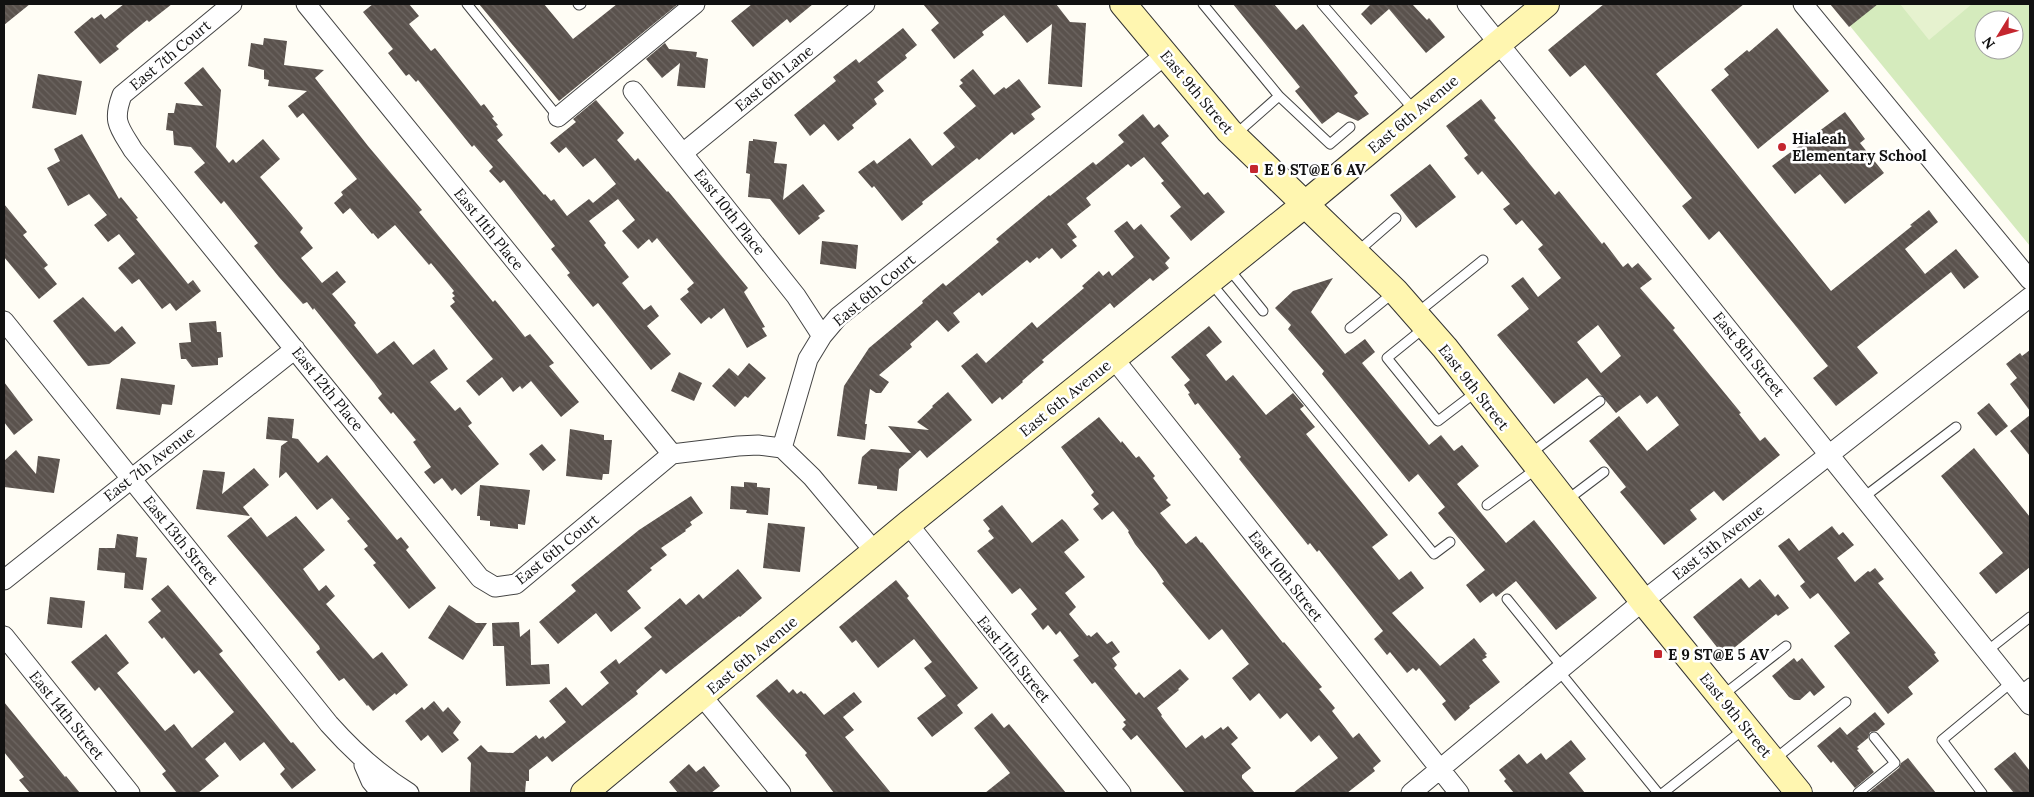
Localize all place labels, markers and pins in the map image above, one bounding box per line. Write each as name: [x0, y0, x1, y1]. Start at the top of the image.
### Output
place label: Hialeah Elementary School: [1792, 129, 1927, 165]
marker: Hialeah Elementary School: [1776, 141, 1788, 153]
place label: E 9 ST@E 6 AV: [1264, 160, 1366, 179]
marker: E 9 ST@E 6 AV: [1248, 163, 1260, 175]
place label: E 9 ST@E 5 AV: [1668, 645, 1769, 664]
marker: E 9 ST@E 5 AV: [1652, 648, 1664, 660]

